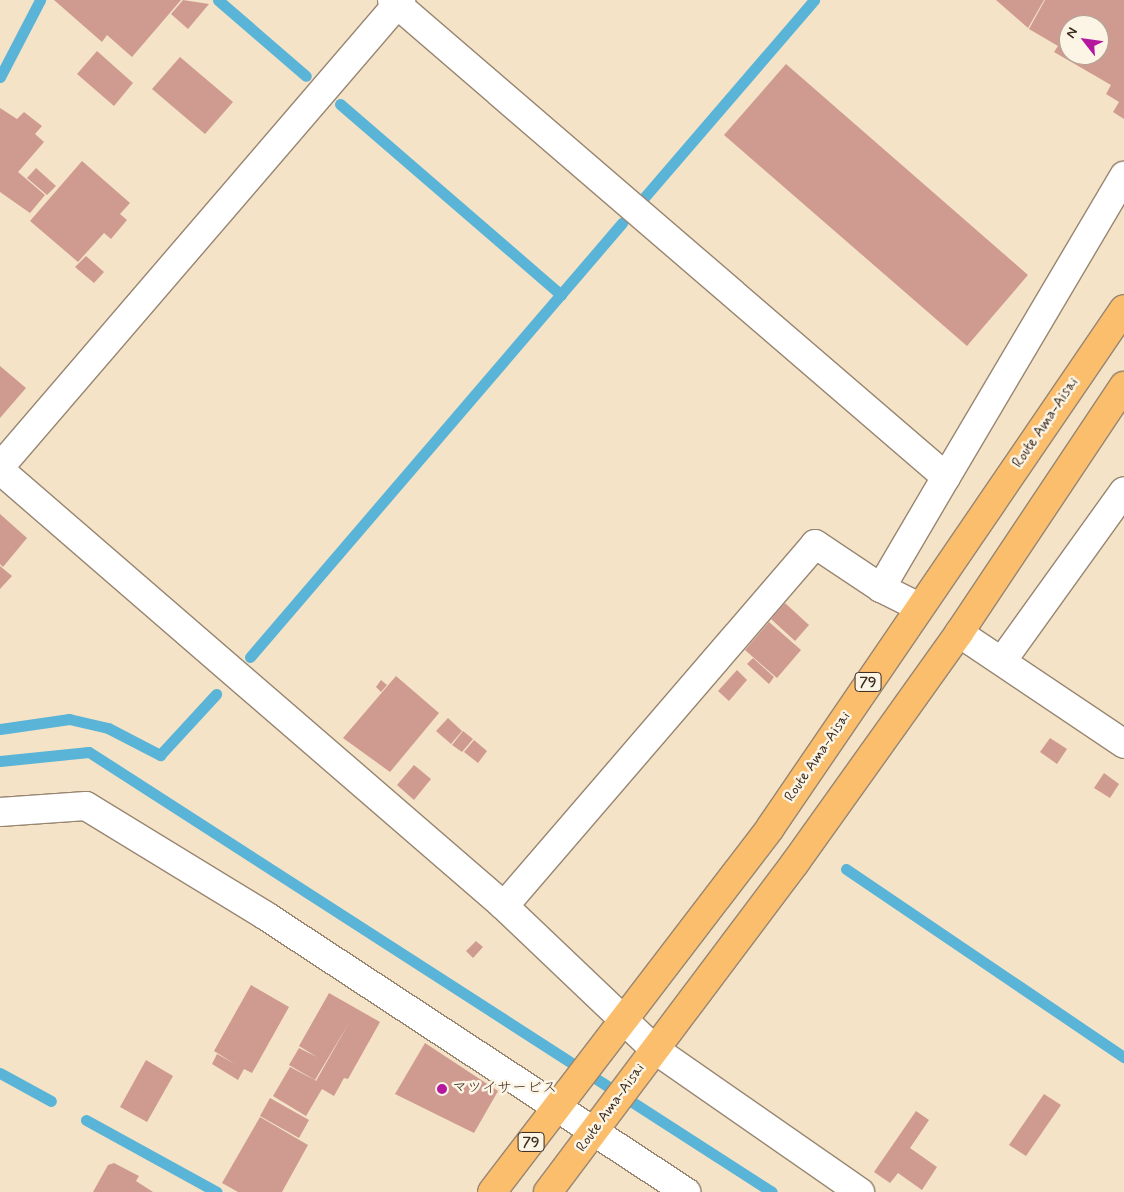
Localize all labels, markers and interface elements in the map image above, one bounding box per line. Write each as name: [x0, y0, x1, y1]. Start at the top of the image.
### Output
north arrow: [1059, 15, 1109, 65]
text: N: [1062, 24, 1082, 42]
street label: Route Ama-Aisai: [1009, 375, 1083, 471]
road number: 79: [854, 670, 882, 694]
street label: Route Ama-Aisai: [781, 709, 855, 805]
street label: Route Ama-Aisai: [573, 1060, 649, 1156]
place label: マツイサービス: [452, 1080, 557, 1098]
marker: マツイサービス: [436, 1083, 448, 1095]
road number: 79: [517, 1130, 545, 1154]

